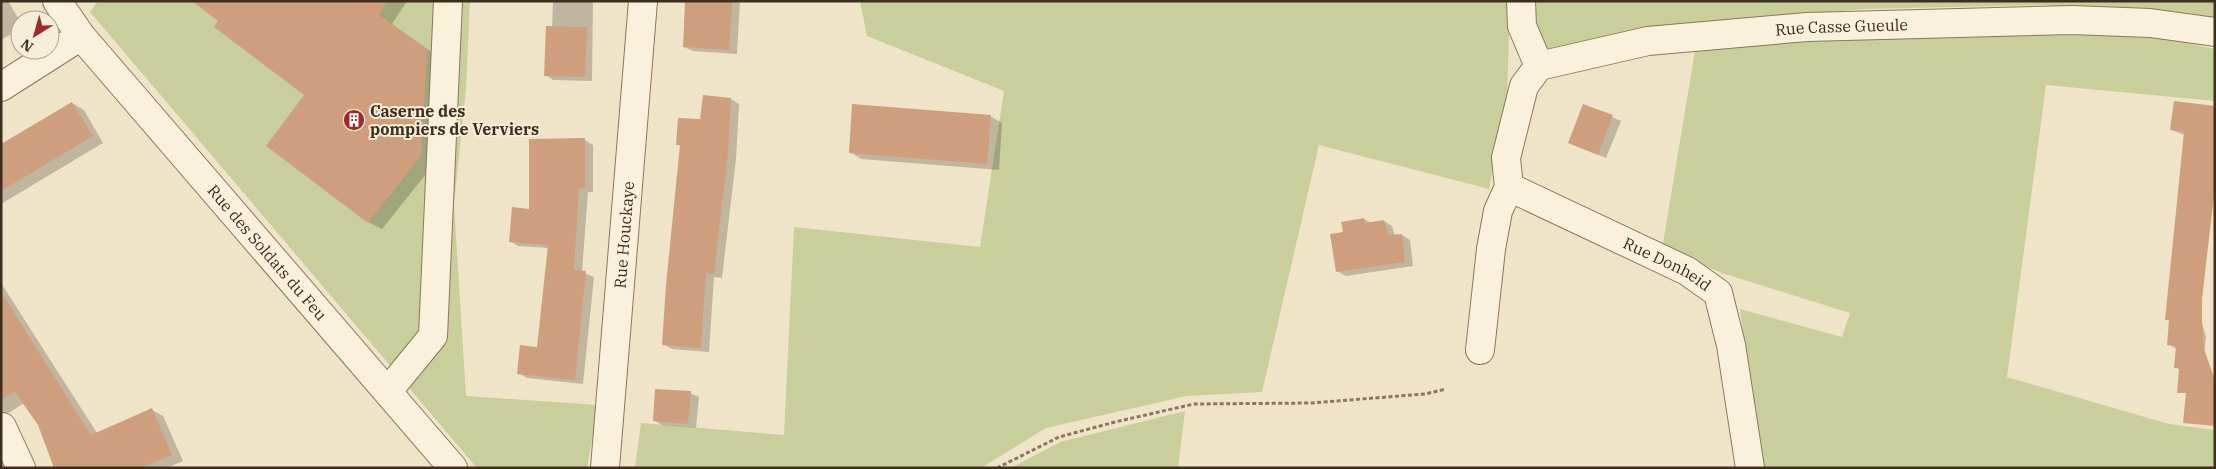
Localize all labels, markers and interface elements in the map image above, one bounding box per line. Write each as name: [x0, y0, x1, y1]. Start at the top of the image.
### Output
north arrow: [10, 10, 60, 60]
street label: Rue Casse Gueule: [1774, 14, 1908, 40]
text: N: [17, 35, 37, 56]
place label: Caserne des pompiers de Verviers: [370, 101, 539, 139]
building icon: Caserne des pompiers de Verviers: [342, 108, 366, 132]
street label: Rue des Soldats du Feu: [203, 180, 331, 324]
street label: Rue Houckaye: [610, 180, 638, 289]
street label: Rue Donheid: [1620, 232, 1715, 295]

